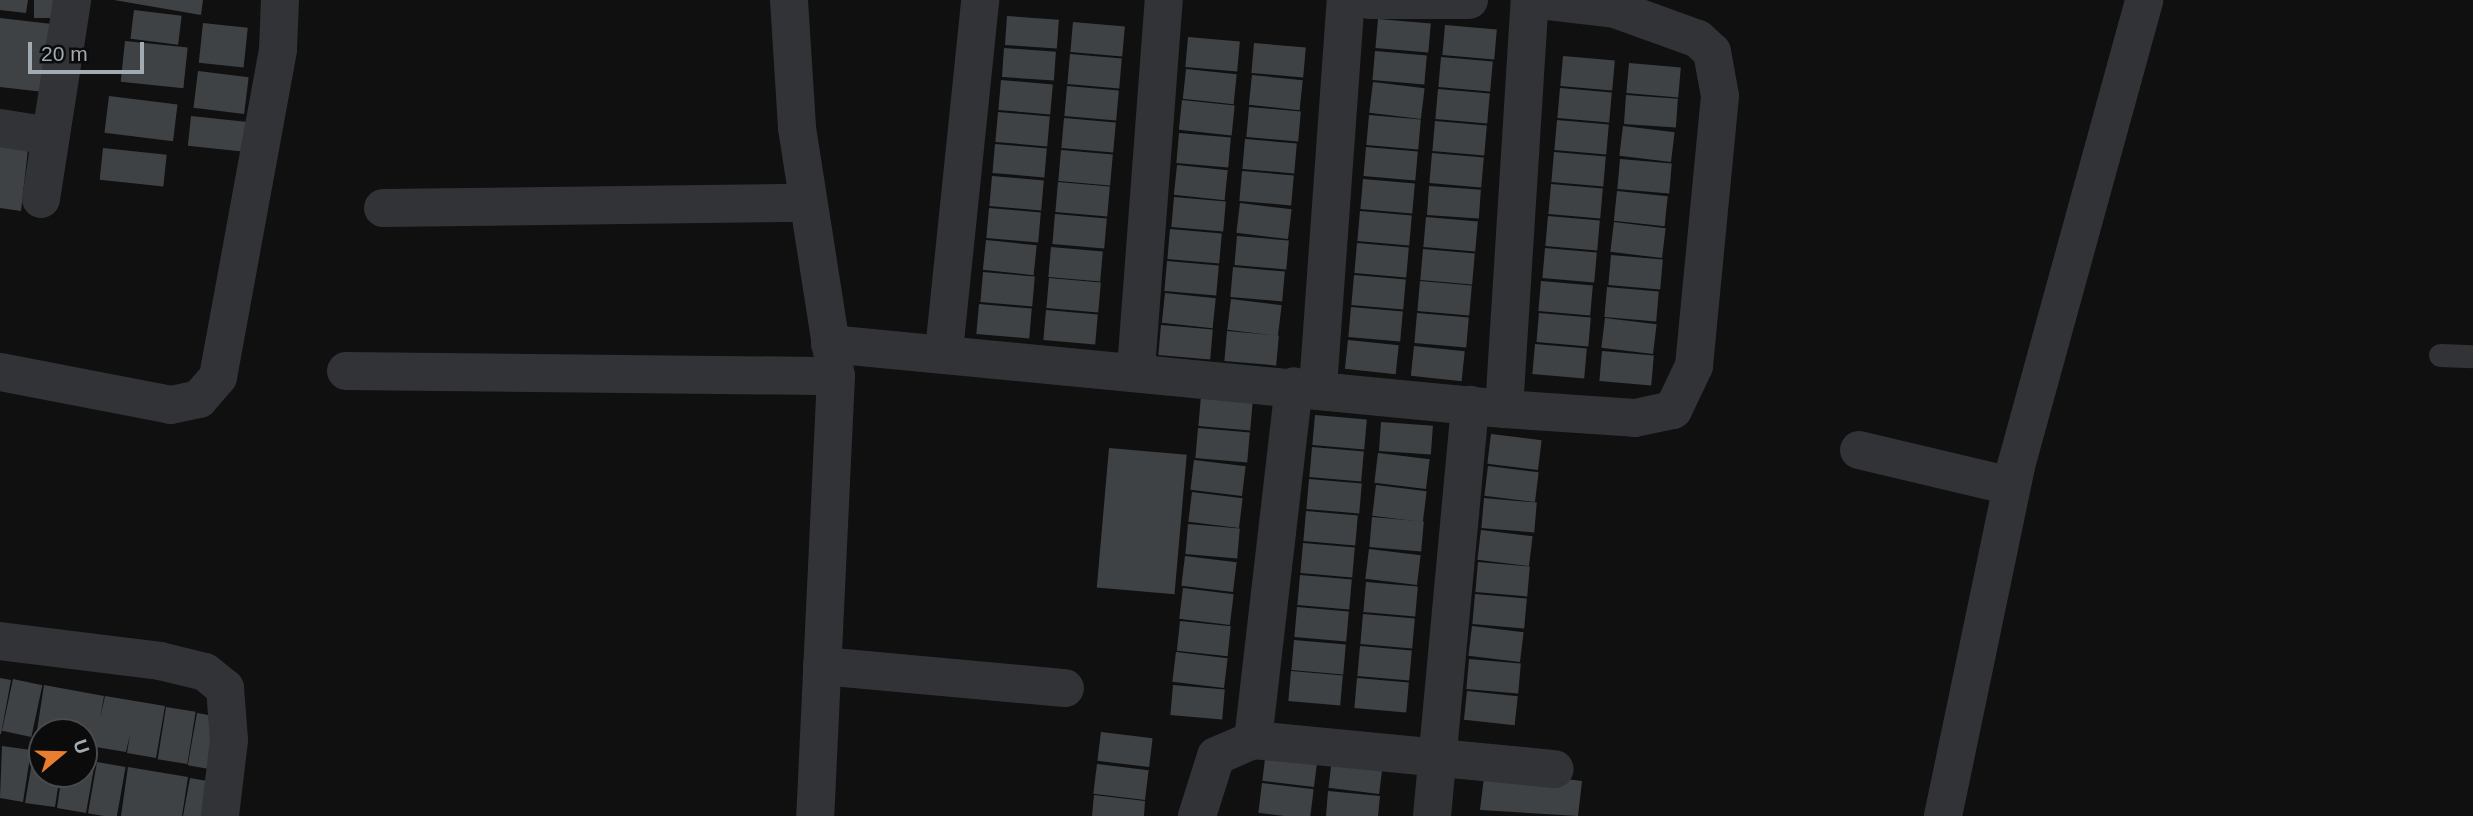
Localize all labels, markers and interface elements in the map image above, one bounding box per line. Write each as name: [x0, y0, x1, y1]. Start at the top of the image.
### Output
scale bar: [32, 28, 147, 72]
text: 20 m: [41, 42, 88, 65]
north arrow: [28, 718, 98, 788]
text: U: [69, 737, 94, 757]

